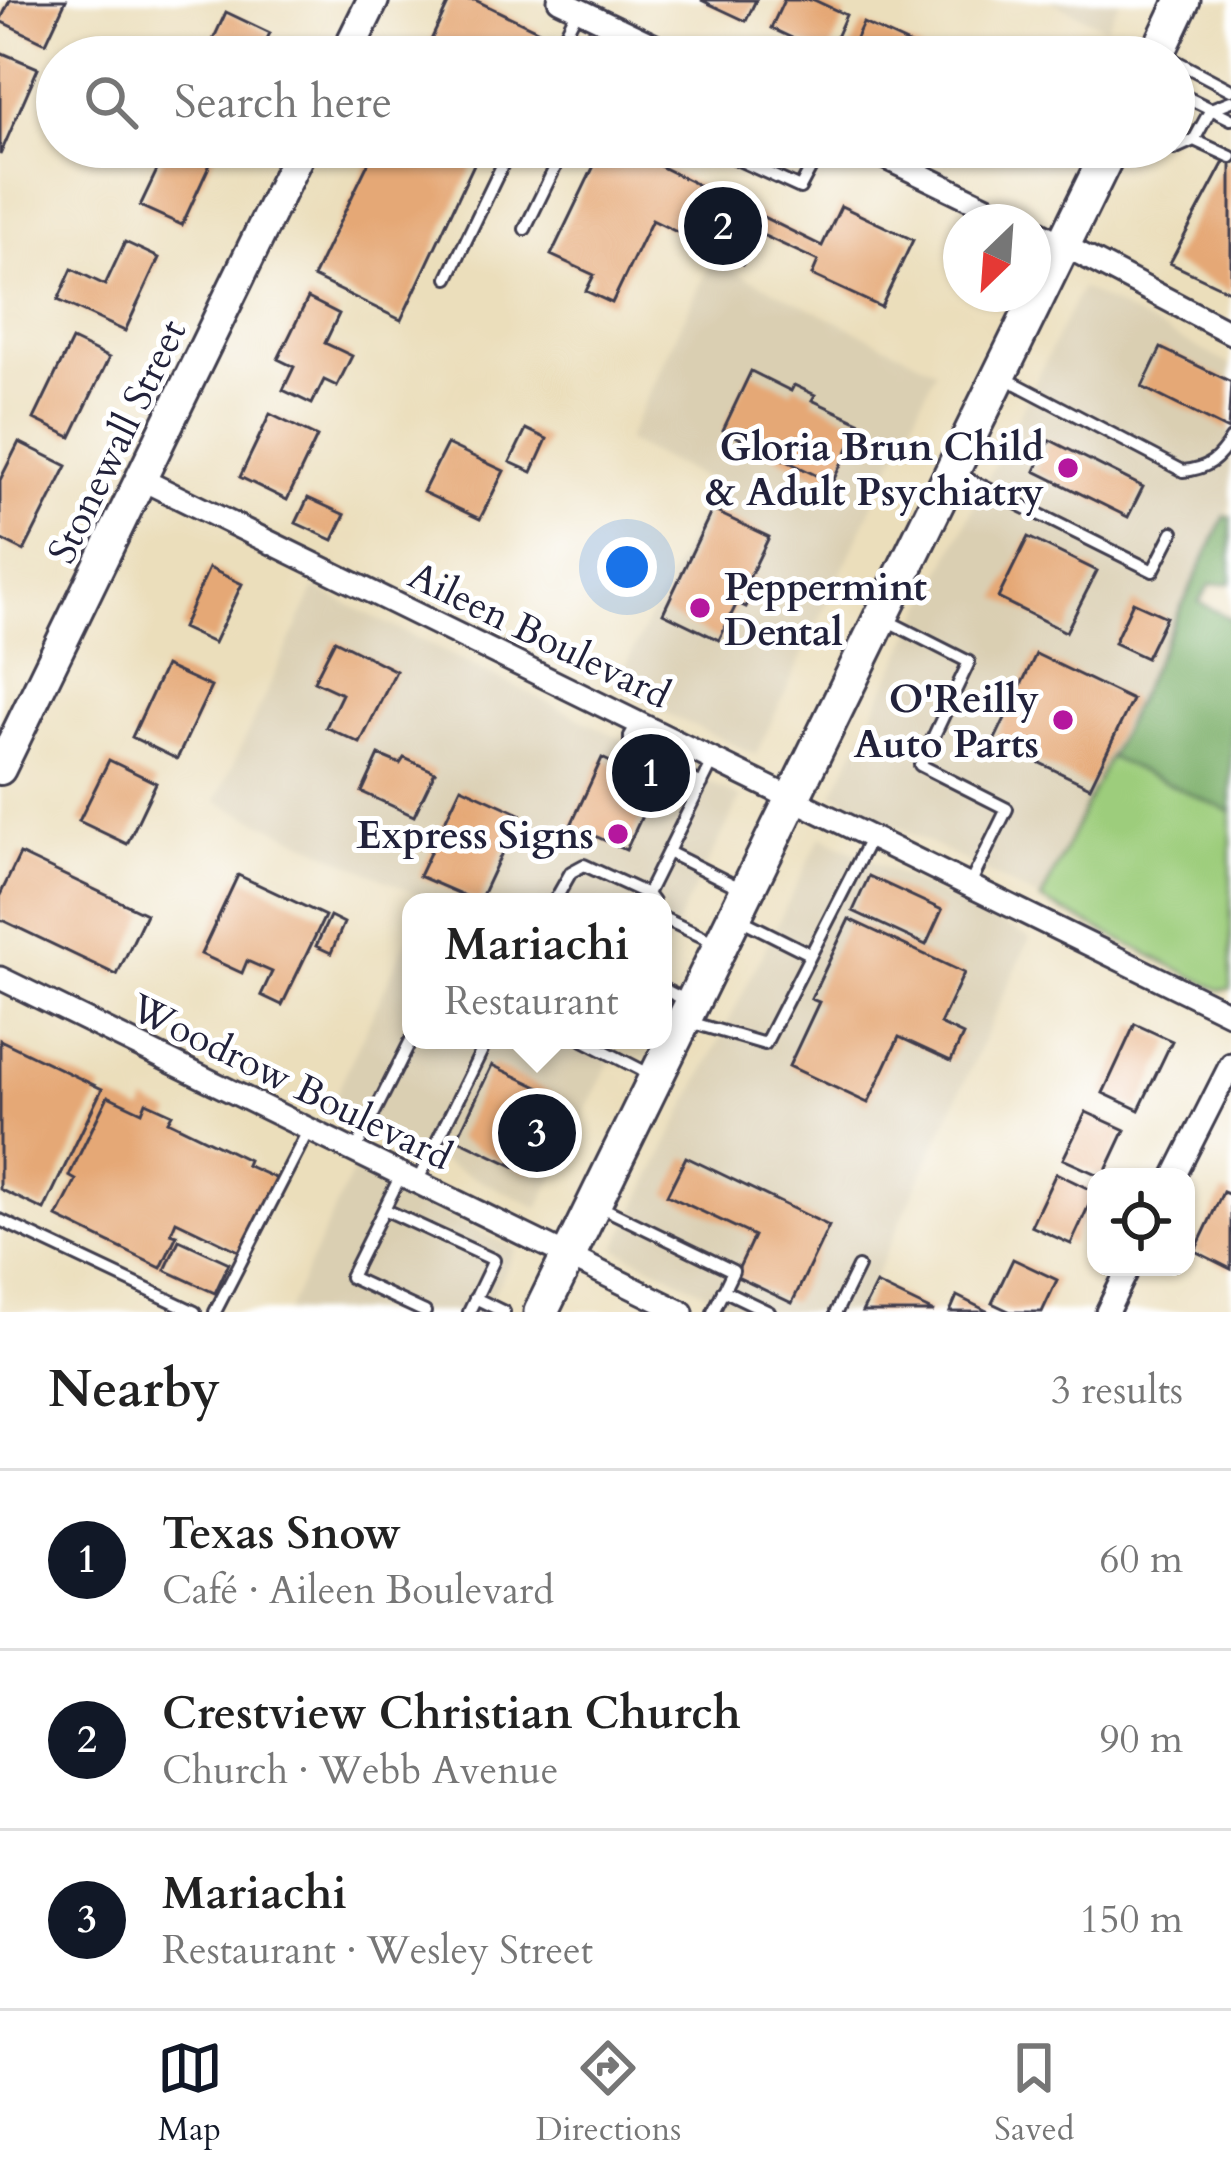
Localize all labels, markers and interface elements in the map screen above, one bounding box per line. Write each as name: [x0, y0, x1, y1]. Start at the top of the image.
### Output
search box: [36, 36, 1195, 168]
icon: search: [78, 69, 144, 135]
text: Search here: [174, 72, 392, 133]
pin: 2: [684, 181, 762, 271]
north arrow: [943, 204, 1051, 312]
street label: Stonewall Street: [35, 311, 199, 572]
place label: Gloria Brun Child & Adult Psychiatry: [706, 421, 1044, 519]
marker: Gloria Brun Child & Adult Psychiatry: [1055, 455, 1081, 481]
your location: [597, 537, 657, 597]
street label: Aileen Boulevard: [400, 549, 679, 722]
place label: Peppermint Dental: [724, 561, 927, 659]
marker: Peppermint Dental: [687, 595, 713, 621]
place label: O'Reilly Auto Parts: [854, 673, 1039, 771]
marker: O'Reilly Auto Parts: [1050, 707, 1076, 733]
pin: 1: [612, 728, 690, 818]
place label: Express Signs: [356, 809, 594, 862]
marker: Express Signs: [605, 821, 631, 847]
popup: [402, 893, 672, 1049]
text: Mariachi: [445, 914, 629, 975]
text: Restaurant: [445, 975, 618, 1028]
street label: Woodrow Boulevard: [121, 981, 461, 1183]
pin: 3: [498, 1088, 576, 1178]
map controls: [1087, 1168, 1195, 1276]
button: locate: [1087, 1168, 1195, 1276]
text: Nearby: [48, 1355, 220, 1425]
text: 3 results: [1051, 1364, 1183, 1417]
text: Texas Snow: [162, 1503, 401, 1564]
text: 1: [77, 1533, 97, 1586]
text: 60 m: [1100, 1533, 1183, 1586]
text: Café · Aileen Boulevard: [162, 1564, 554, 1617]
text: Crestview Christian Church: [162, 1683, 741, 1744]
text: 2: [77, 1713, 97, 1766]
text: 90 m: [1100, 1713, 1183, 1766]
text: Church · Webb Avenue: [162, 1744, 558, 1797]
text: Mariachi: [162, 1863, 347, 1924]
text: 3: [77, 1893, 97, 1946]
text: 150 m: [1080, 1893, 1183, 1946]
text: Restaurant · Wesley Street: [162, 1924, 593, 1977]
tab: Map: [157, 2035, 223, 2152]
tab: Directions: [536, 2035, 681, 2152]
tab: Saved: [994, 2035, 1074, 2152]

